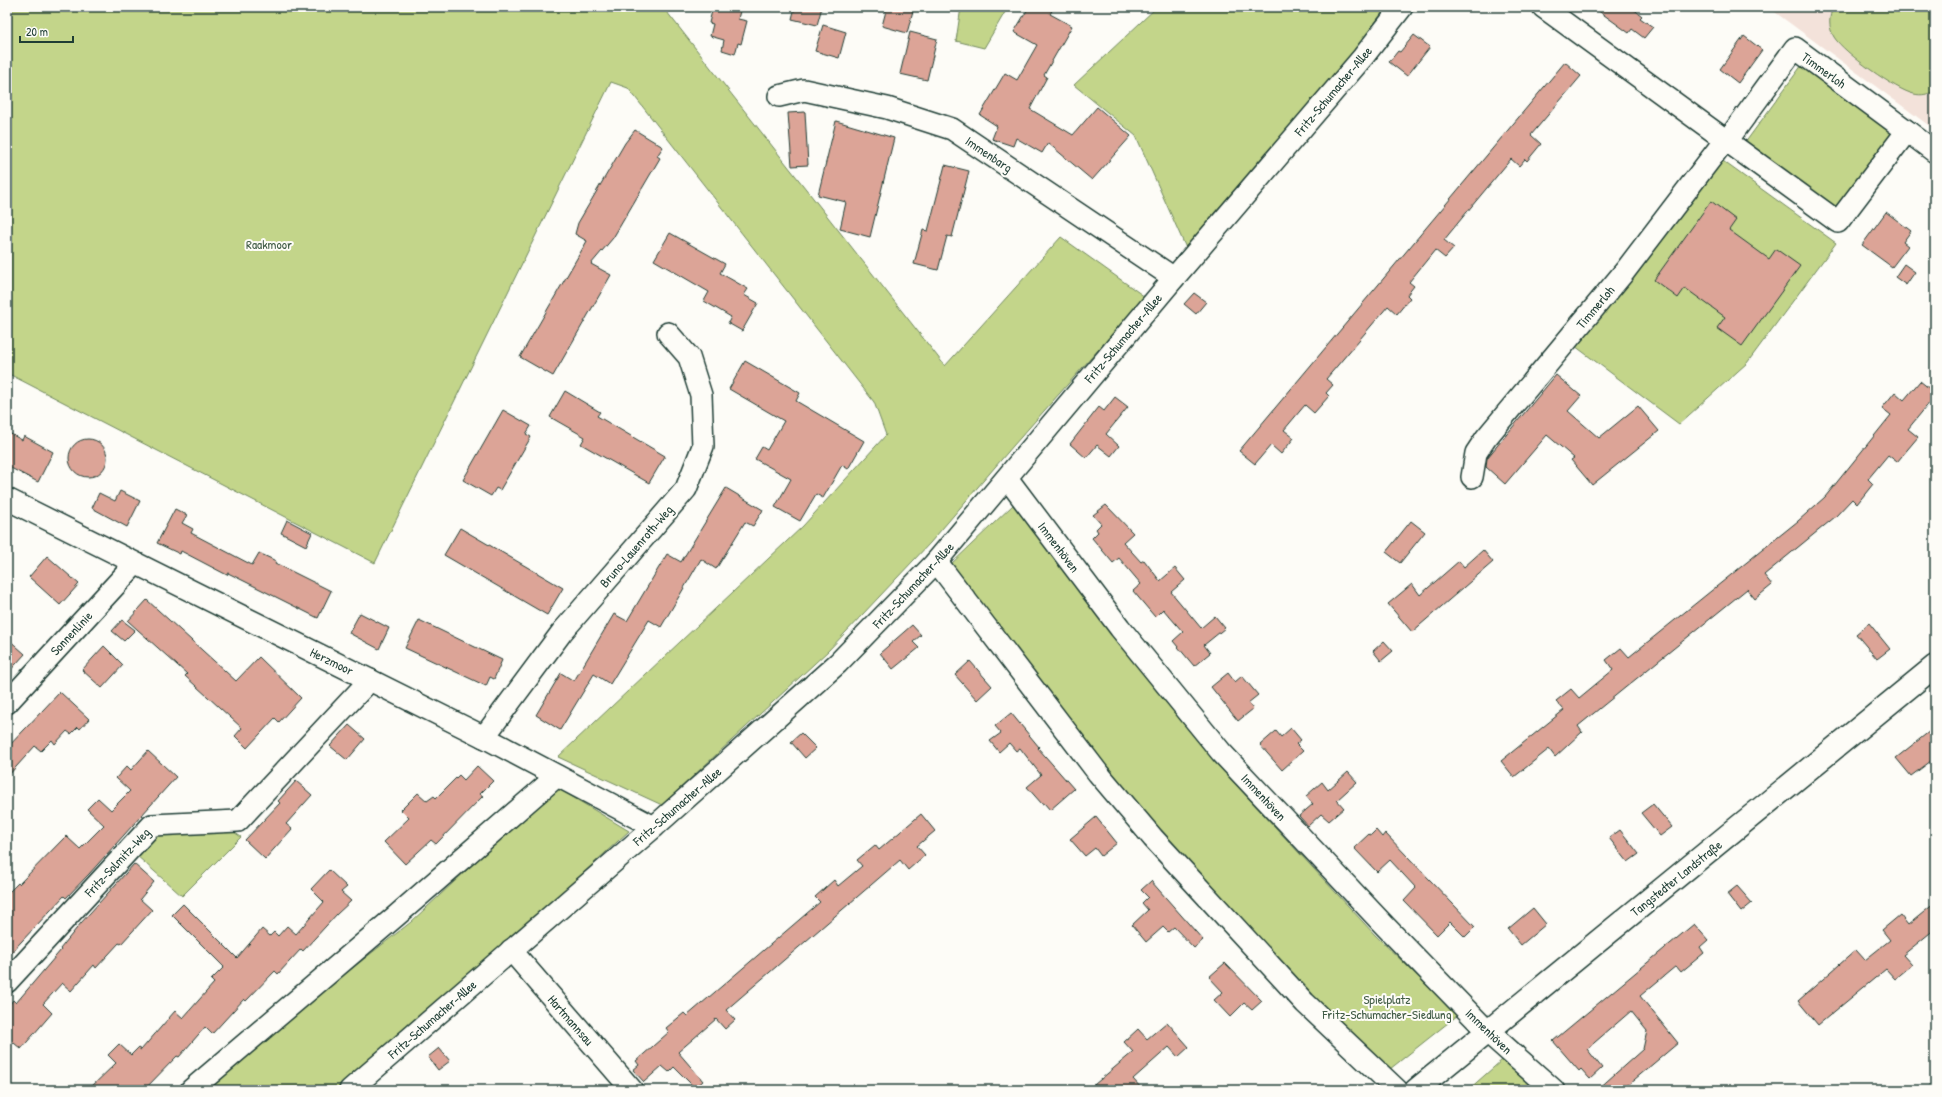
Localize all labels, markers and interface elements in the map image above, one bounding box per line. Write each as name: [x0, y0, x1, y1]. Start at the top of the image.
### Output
scale bar: [20, 18, 73, 44]
text: 20 m: [26, 23, 48, 40]
street label: Fritz-Schumacher-Allee: [1289, 42, 1376, 140]
street label: Timmerloh: [1798, 48, 1850, 93]
street label: Immenbarg: [962, 132, 1016, 176]
park label: Raakmoor: [246, 235, 292, 253]
street label: Timmerloh: [1572, 281, 1619, 332]
street label: Fritz-Schumacher-Allee: [1079, 289, 1166, 387]
street label: Bruno-Lauenroth-Weg: [595, 501, 677, 591]
street label: Immenhöven: [1034, 518, 1084, 576]
street label: Fritz-Schumacher-Allee: [868, 538, 958, 633]
street label: Sonnenlinie: [46, 607, 96, 659]
street label: Herzmoor: [307, 643, 357, 679]
street label: Fritz-Schumacher-Allee: [628, 762, 725, 850]
street label: Immenhöven: [1237, 769, 1291, 825]
street label: Fritz-Solmitz-Weg: [79, 823, 154, 901]
street label: Tangstedter Landstraße: [1627, 836, 1725, 920]
street label: Fritz-Schumacher-Allee: [383, 975, 480, 1063]
park label: Spielplatz Fritz-Schumacher-Siedlung: [1321, 990, 1452, 1023]
street label: Hartmannsau: [544, 991, 598, 1049]
street label: Immenhöven: [1462, 1004, 1516, 1058]

